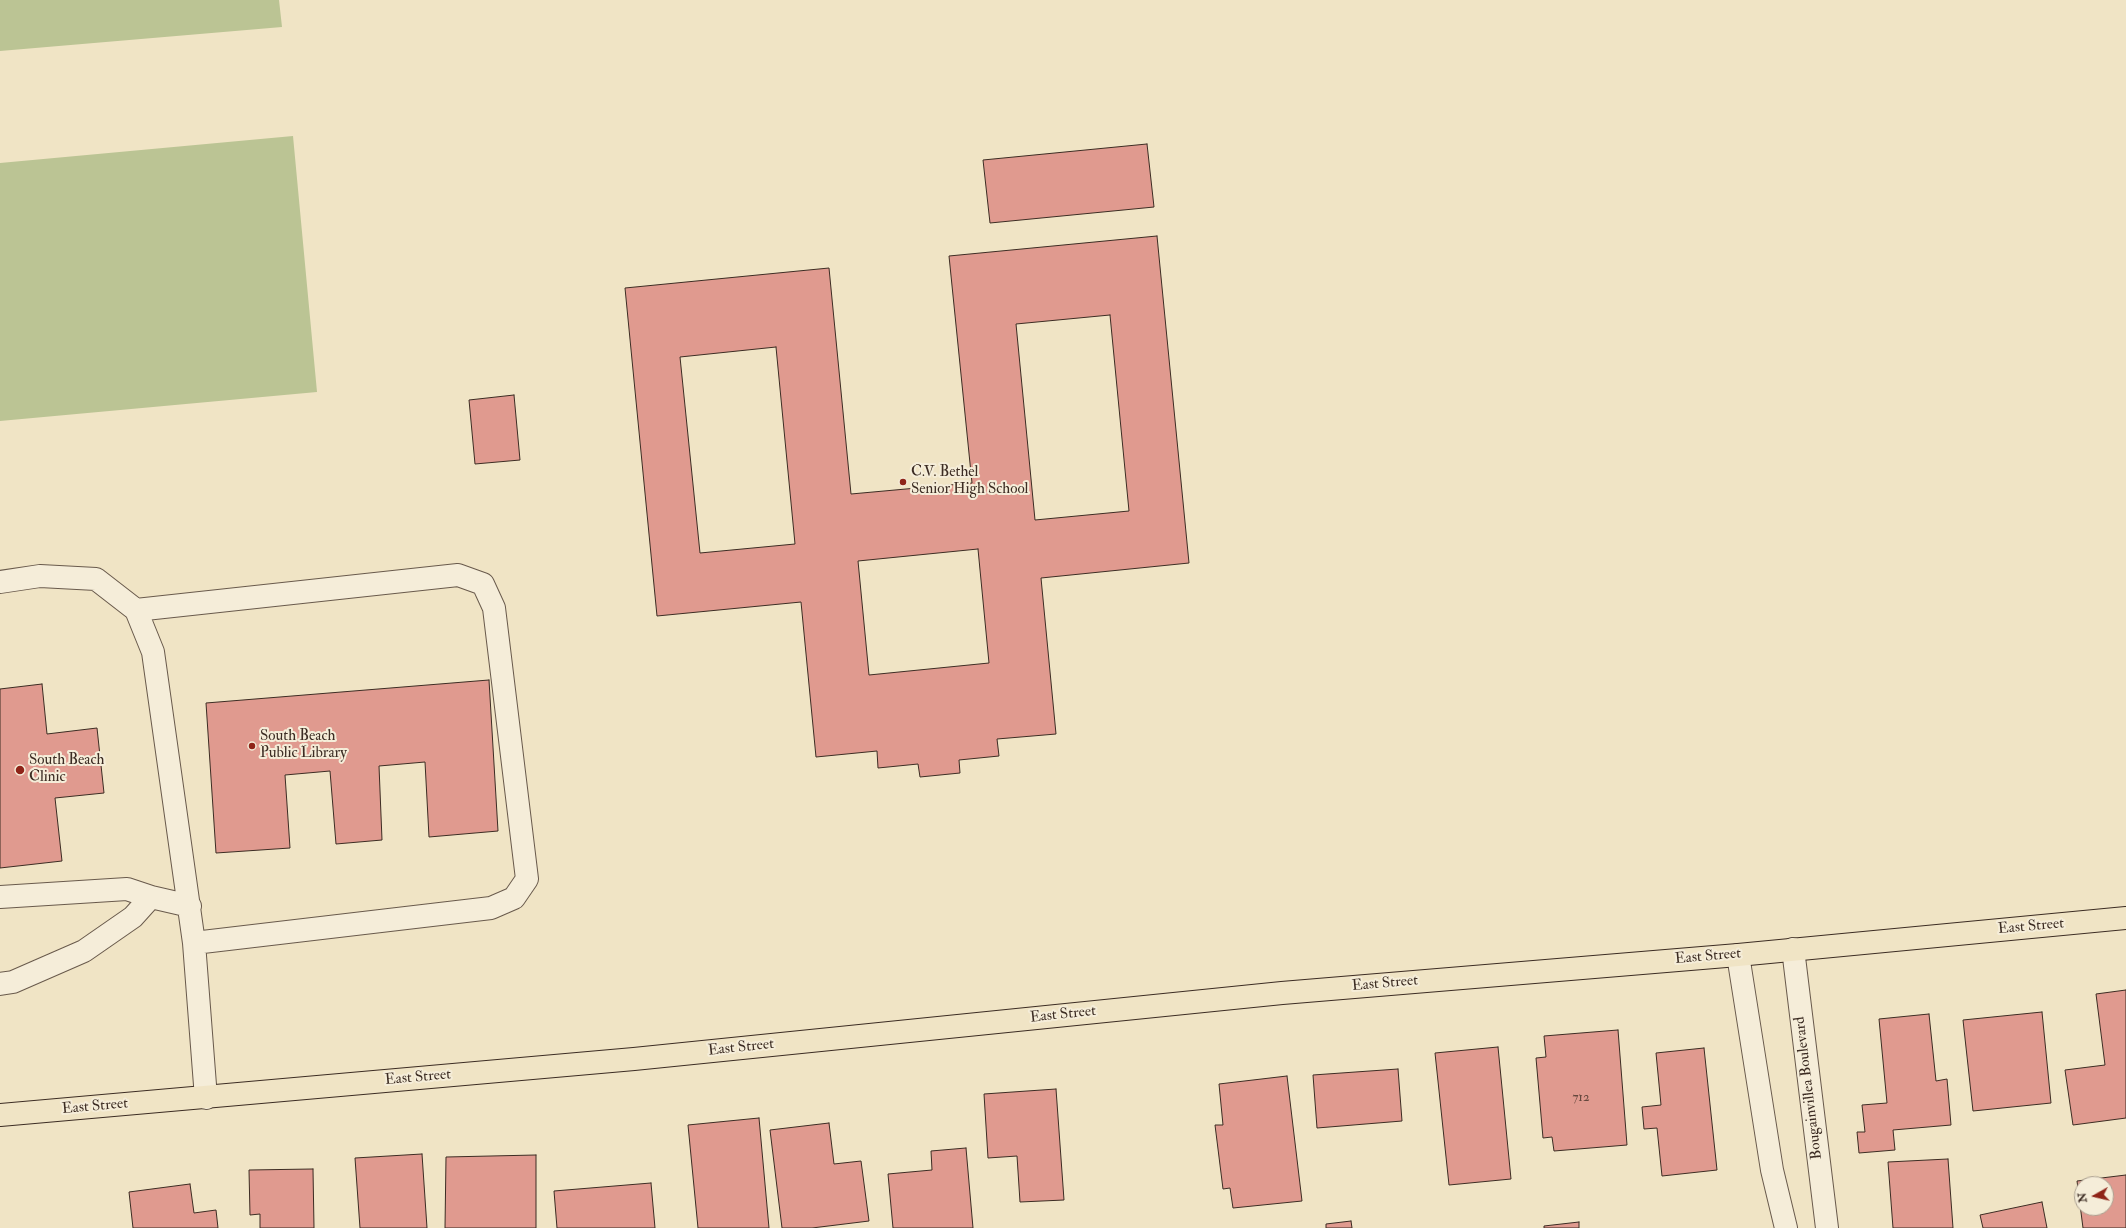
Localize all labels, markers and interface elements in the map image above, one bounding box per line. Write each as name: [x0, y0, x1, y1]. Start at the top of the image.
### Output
place label: C.V. Bethel Senior High School: [911, 464, 1028, 499]
marker: C.V. Bethel Senior High School: [898, 477, 908, 487]
place label: South Beach Public Library: [260, 728, 347, 763]
marker: South Beach Public Library: [247, 741, 257, 751]
place label: South Beach Clinic: [29, 752, 104, 787]
marker: South Beach Clinic: [14, 764, 26, 776]
street label: East Street: [1997, 915, 2065, 939]
street label: East Street: [1674, 945, 1742, 969]
street label: East Street: [1351, 972, 1419, 996]
street label: East Street: [1029, 1003, 1097, 1027]
street label: Bougainvillea Boulevard: [1791, 1015, 1827, 1161]
street label: East Street: [707, 1036, 775, 1060]
street label: East Street: [384, 1066, 452, 1090]
house number: 712: [1572, 1090, 1590, 1106]
street label: East Street: [61, 1095, 129, 1119]
north arrow: [2074, 1176, 2114, 1216]
text: N: [2075, 1192, 2090, 1203]

